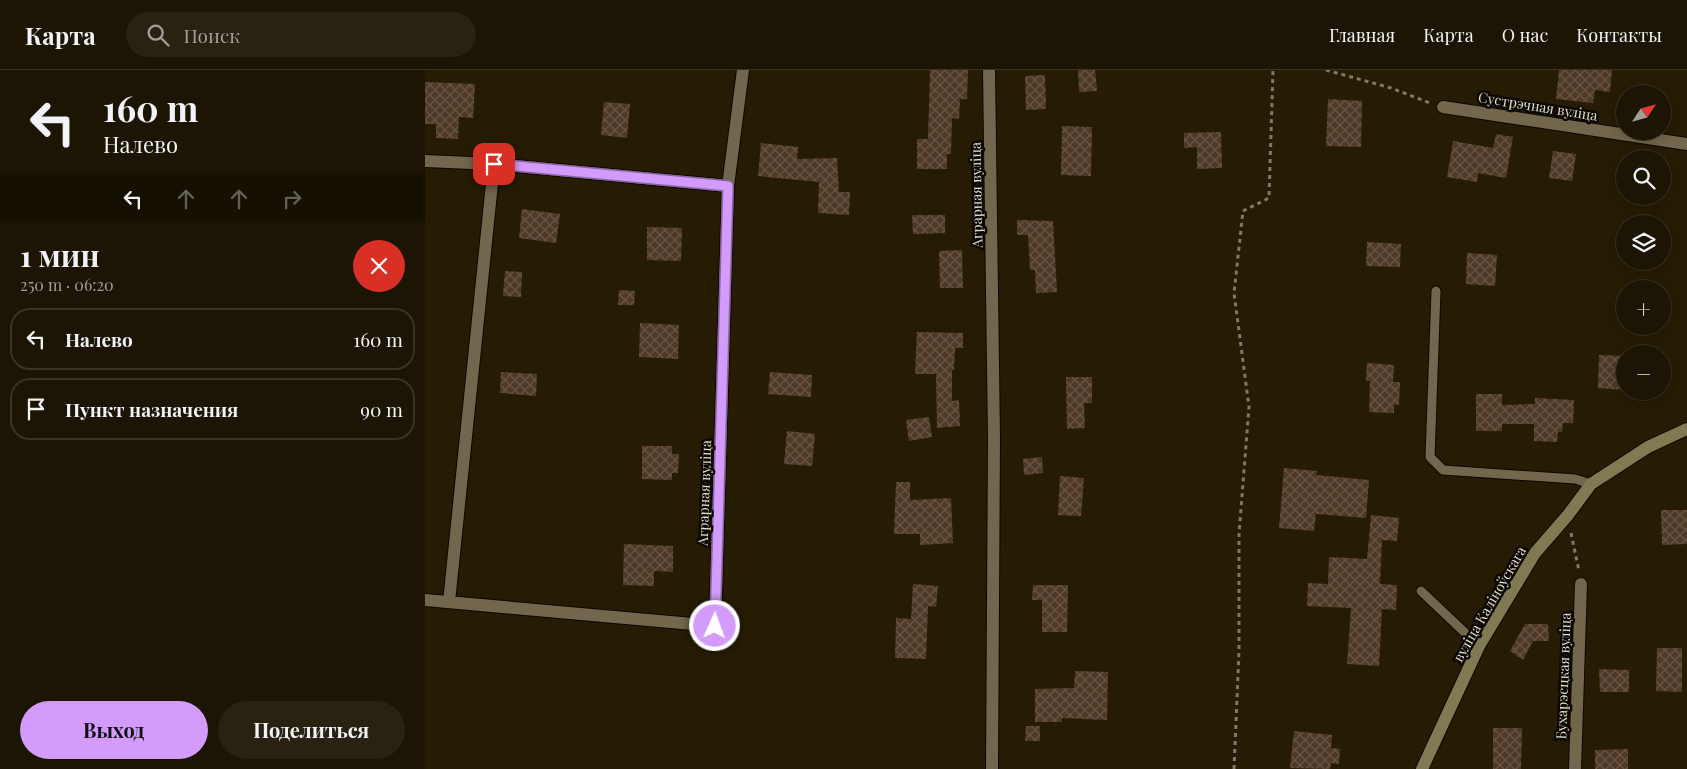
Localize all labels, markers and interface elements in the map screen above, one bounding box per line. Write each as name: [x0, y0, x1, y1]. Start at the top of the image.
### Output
search box: [126, 12, 476, 57]
text: Карта: [25, 19, 96, 51]
icon: search: [144, 21, 172, 49]
text: Поиск: [184, 22, 240, 48]
text: Главная: [1329, 23, 1395, 47]
text: Карта: [1423, 23, 1474, 47]
text: О нас: [1502, 23, 1548, 47]
text: Контакты: [1576, 23, 1662, 47]
text: 160 m: [103, 84, 198, 131]
north arrow: [1616, 85, 1671, 140]
map controls: [1616, 85, 1671, 400]
street label: Сустрэчная вуліца: [1477, 87, 1599, 125]
icon: left: [20, 90, 85, 155]
text: Налево: [103, 129, 178, 159]
street label: Аграрная вуліца: [966, 142, 986, 249]
pin: [473, 143, 515, 185]
icon: arrive: [480, 150, 508, 178]
button: search: [1616, 150, 1671, 205]
icon: left: [119, 185, 147, 213]
icon: ahead: [172, 185, 200, 213]
icon: ahead: [225, 185, 253, 213]
icon: right: [278, 185, 306, 213]
button: layers: [1616, 215, 1671, 270]
text: 1 мин: [20, 235, 100, 275]
button: close: [353, 240, 405, 292]
text: 250 m · 06:20: [20, 274, 114, 295]
button: +: [1616, 280, 1671, 335]
icon: left: [22, 325, 50, 353]
text: Налево: [65, 326, 133, 352]
text: 160 m: [353, 326, 403, 352]
button: −: [1616, 345, 1671, 400]
icon: arrive: [22, 395, 50, 423]
text: Пункт назначения: [65, 396, 238, 422]
text: 90 m: [360, 396, 403, 422]
street label: Аграрная вуліца: [693, 440, 715, 547]
street label: вуліца Каліноўскага: [1448, 543, 1530, 665]
position arrow: [688, 599, 740, 651]
street label: Бухарэсцкая вуліца: [1551, 612, 1575, 740]
button: Выход: [20, 701, 208, 759]
button: Поделиться: [218, 701, 405, 759]

